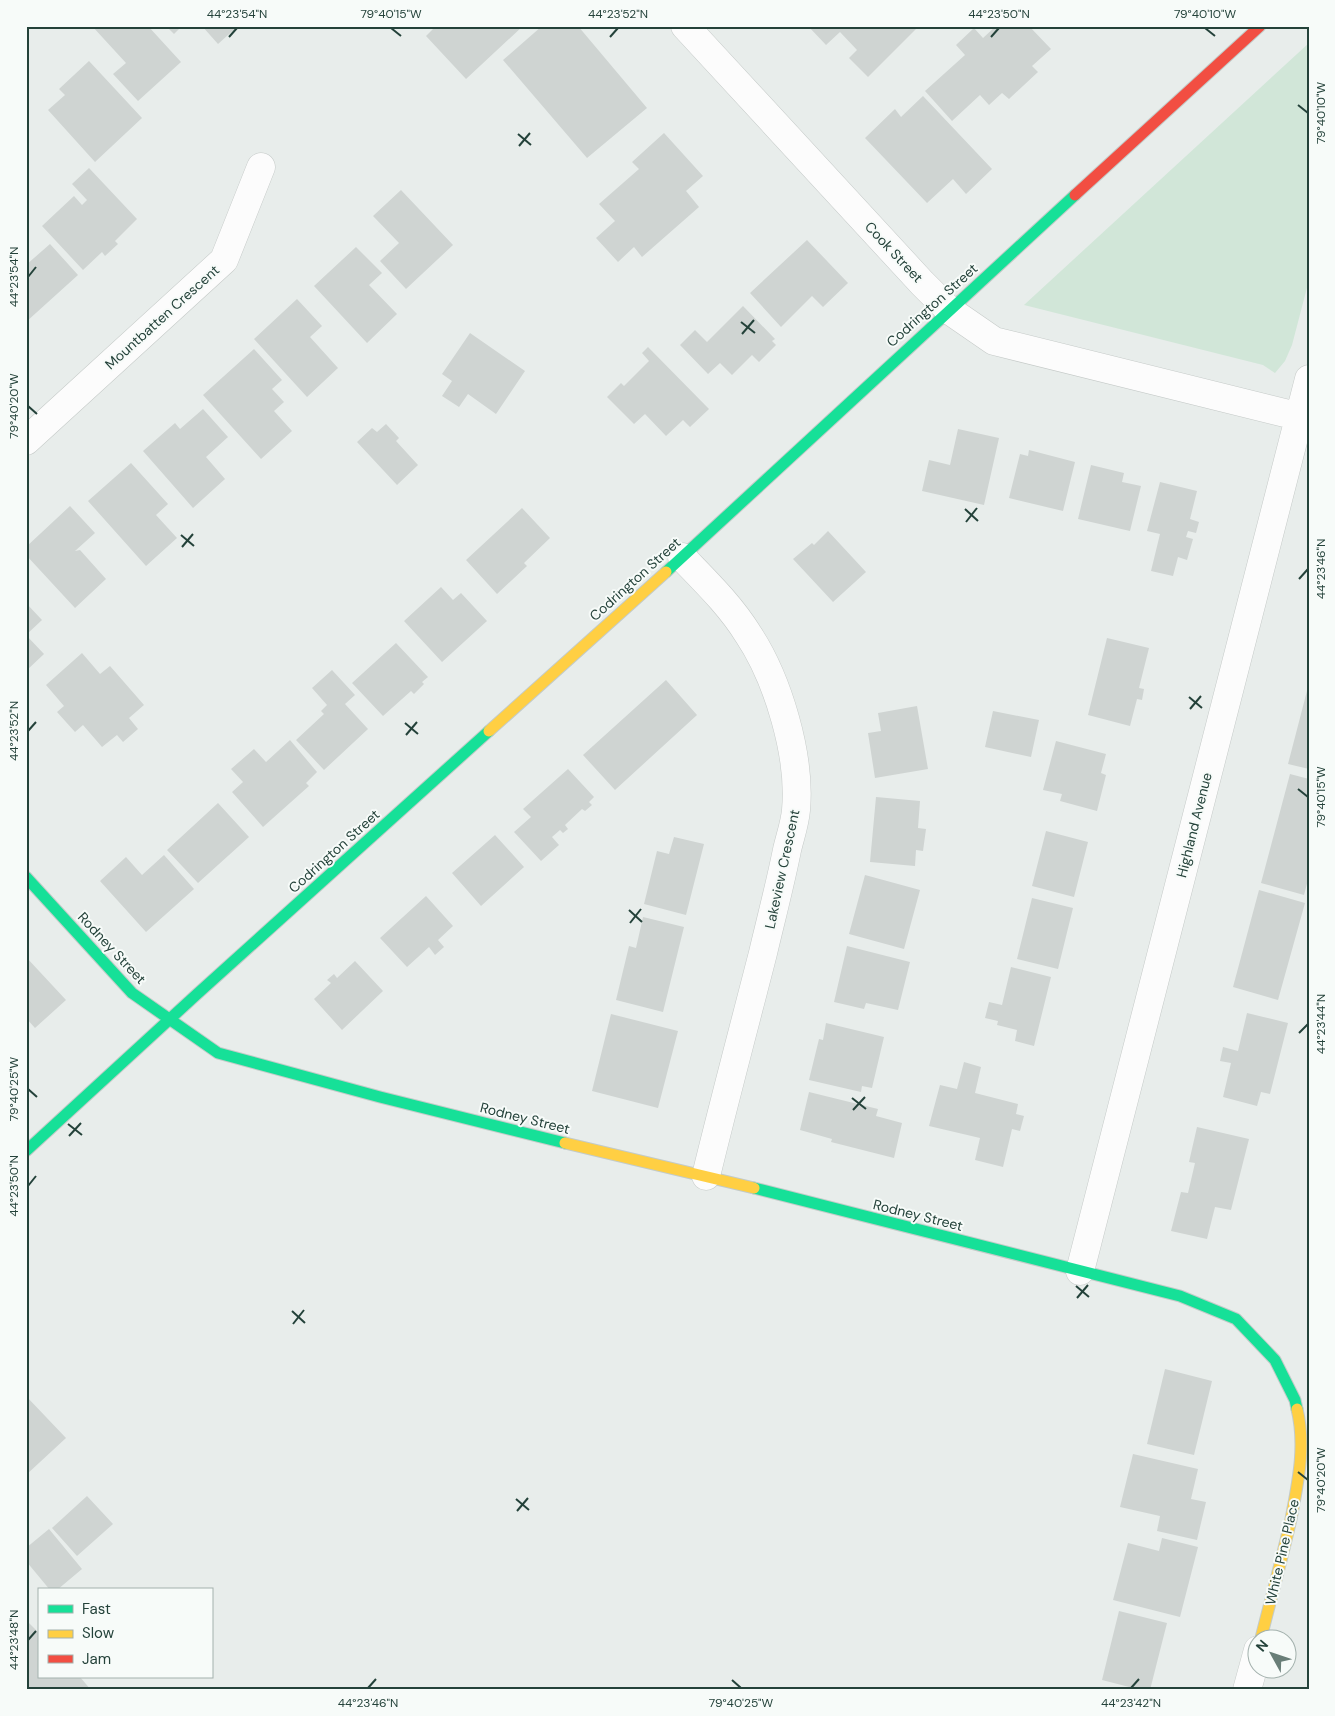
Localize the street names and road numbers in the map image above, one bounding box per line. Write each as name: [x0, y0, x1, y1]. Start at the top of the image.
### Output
street label: Cook Street: [861, 218, 927, 286]
street label: Codrington Street: [883, 259, 981, 351]
street label: Mountbatten Crescent: [101, 261, 223, 373]
street label: Codrington Street: [586, 533, 684, 625]
street label: Highland Avenue: [1172, 771, 1216, 879]
street label: Codrington Street: [285, 805, 383, 897]
street label: Lakeview Crescent: [761, 808, 803, 930]
street label: Rodney Street: [74, 908, 150, 988]
street label: Rodney Street: [478, 1098, 572, 1138]
street label: Rodney Street: [871, 1195, 965, 1235]
street label: White Pine Place: [1261, 1497, 1303, 1607]

